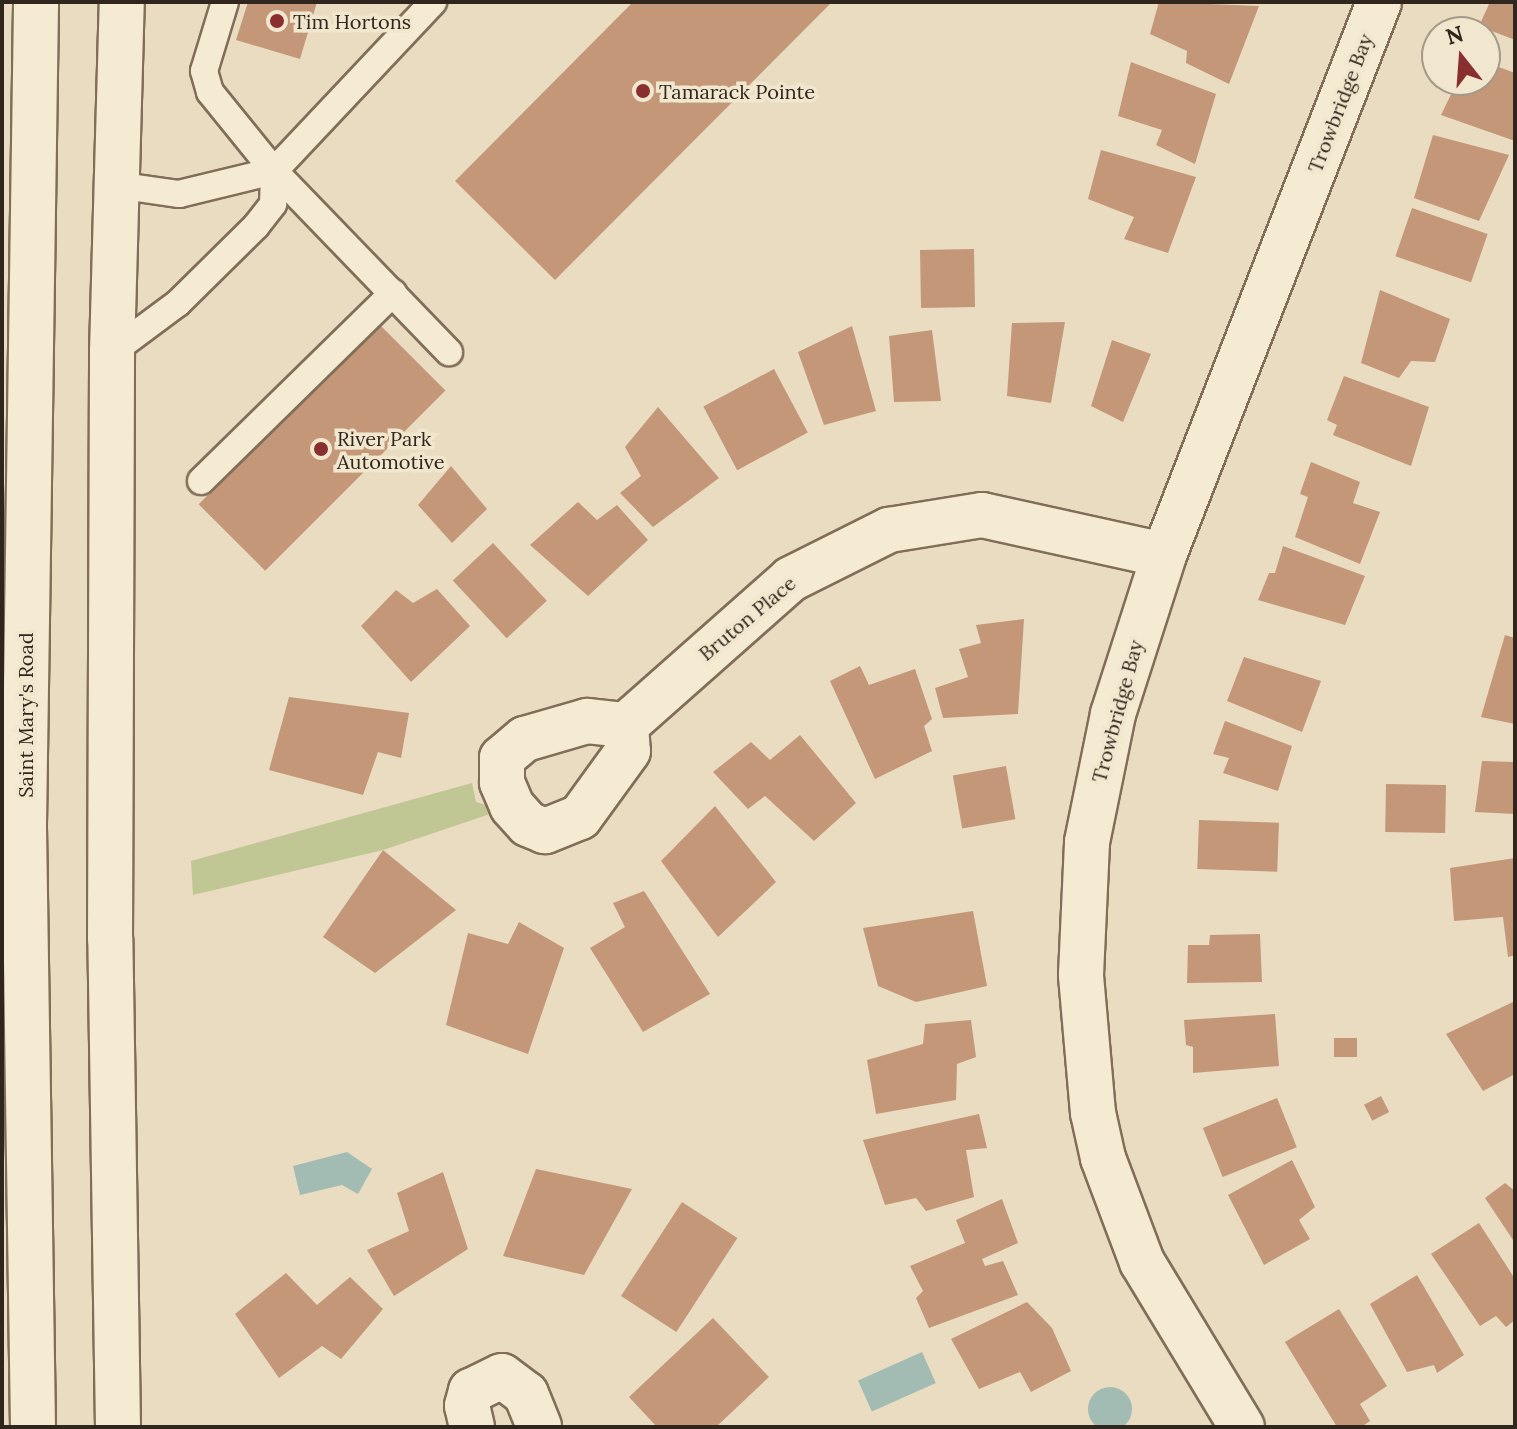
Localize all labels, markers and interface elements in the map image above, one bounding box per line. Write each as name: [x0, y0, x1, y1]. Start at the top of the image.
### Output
place label: Tim Hortons: [293, 9, 411, 33]
marker: Tim Hortons: [268, 12, 286, 30]
north arrow: [1421, 16, 1501, 96]
text: N: [1442, 19, 1467, 51]
street label: Trowbridge Bay: [1303, 30, 1377, 176]
place label: Tamarack Pointe: [659, 79, 815, 103]
marker: Tamarack Pointe: [634, 82, 652, 100]
place label: River Park Automotive: [337, 426, 445, 473]
marker: River Park Automotive: [312, 440, 330, 458]
street label: Bruton Place: [694, 571, 800, 665]
street label: Saint Mary's Road: [13, 632, 37, 798]
street label: Trowbridge Bay: [1086, 637, 1148, 785]

